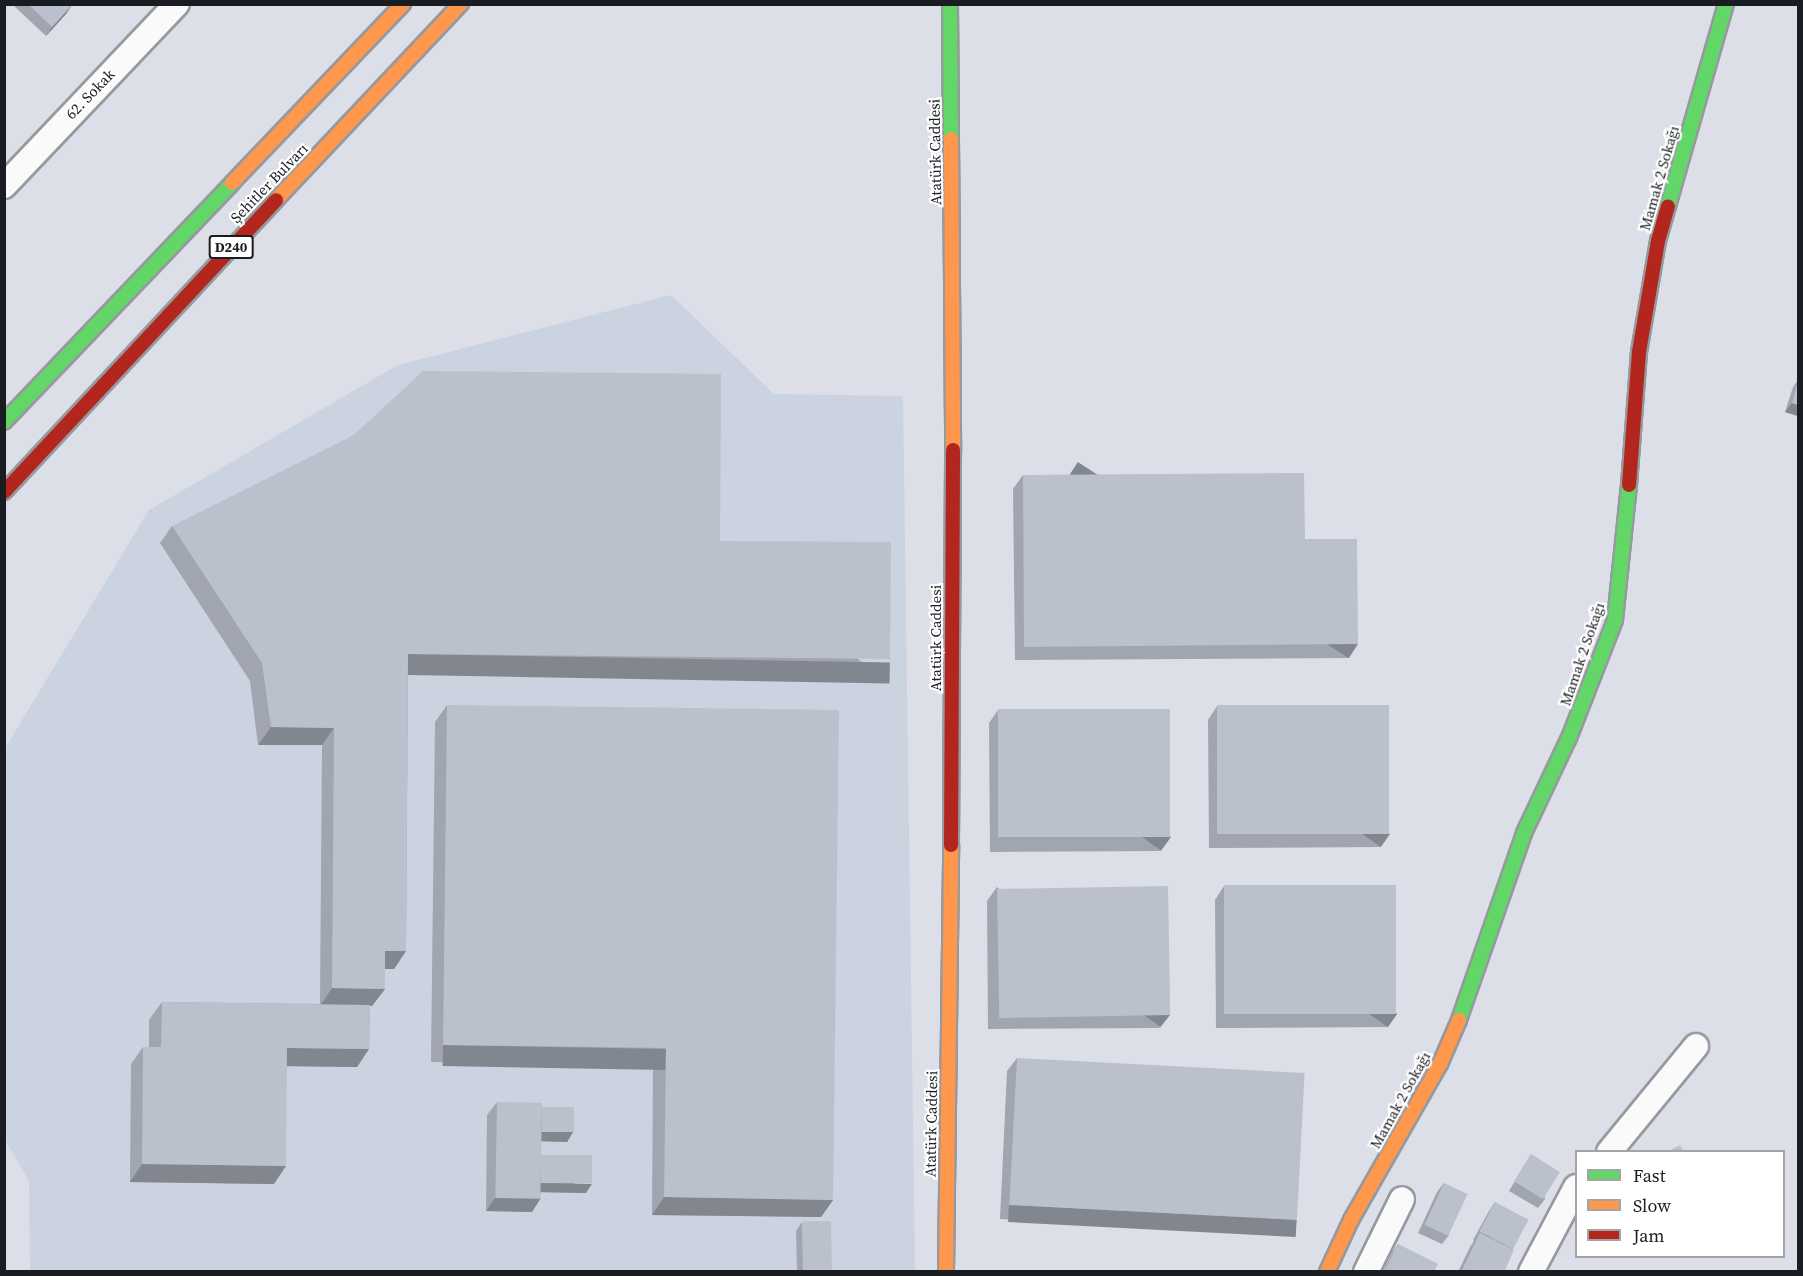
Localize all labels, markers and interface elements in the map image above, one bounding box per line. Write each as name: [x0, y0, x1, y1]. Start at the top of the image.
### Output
street label: 62. Sokak: [62, 65, 118, 123]
street label: Atatürk Caddesi: [925, 99, 945, 205]
street label: Mamak 2 Sokağı: [1635, 123, 1683, 233]
street label: Şehitler Bulvarı: [227, 140, 311, 226]
road number: D240: [208, 236, 254, 258]
street label: Atatürk Caddesi: [927, 585, 945, 691]
street label: Mamak 2 Sokağı: [1556, 600, 1608, 708]
street label: Mamak 2 Sokağı: [1366, 1048, 1434, 1152]
street label: Atatürk Caddesi: [921, 1071, 941, 1177]
legend: [1575, 1150, 1785, 1258]
text: Fast: [1633, 1163, 1666, 1188]
text: Slow: [1633, 1193, 1671, 1218]
text: Jam: [1633, 1223, 1665, 1248]

